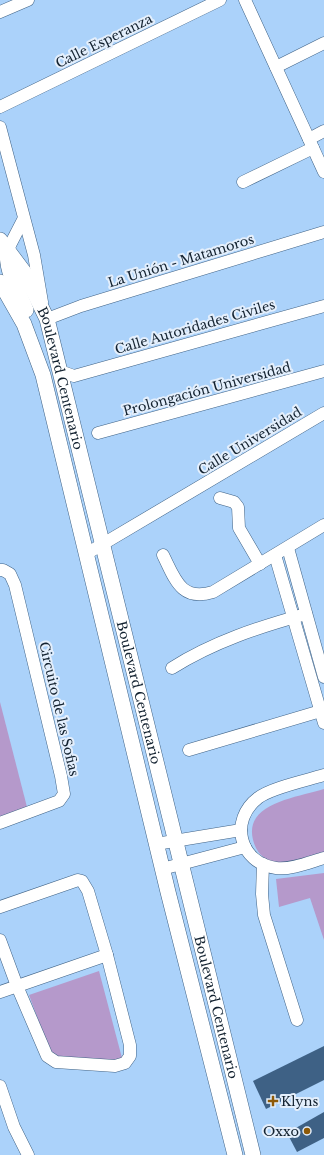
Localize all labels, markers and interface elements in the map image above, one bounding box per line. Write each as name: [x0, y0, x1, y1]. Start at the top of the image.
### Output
street label: Calle Esperanza: [53, 10, 156, 72]
street label: La Unión - Matamoros: [106, 231, 256, 291]
street label: Calle Autoridades Civiles: [113, 296, 277, 358]
street label: Boulevard Centenario: [34, 304, 87, 451]
street label: Prolongación Universidad: [121, 358, 293, 420]
street label: Calle Universidad: [195, 403, 305, 479]
street label: Boulevard Centenario: [113, 619, 165, 766]
street label: Circuito de las Sofias: [35, 640, 83, 778]
street label: Boulevard Centenario: [191, 934, 242, 1080]
place label: Klyns: [281, 1093, 319, 1110]
marker: Klyns: [268, 1096, 278, 1106]
place label: Oxxo: [263, 1123, 299, 1140]
marker: Oxxo: [302, 1126, 312, 1136]

